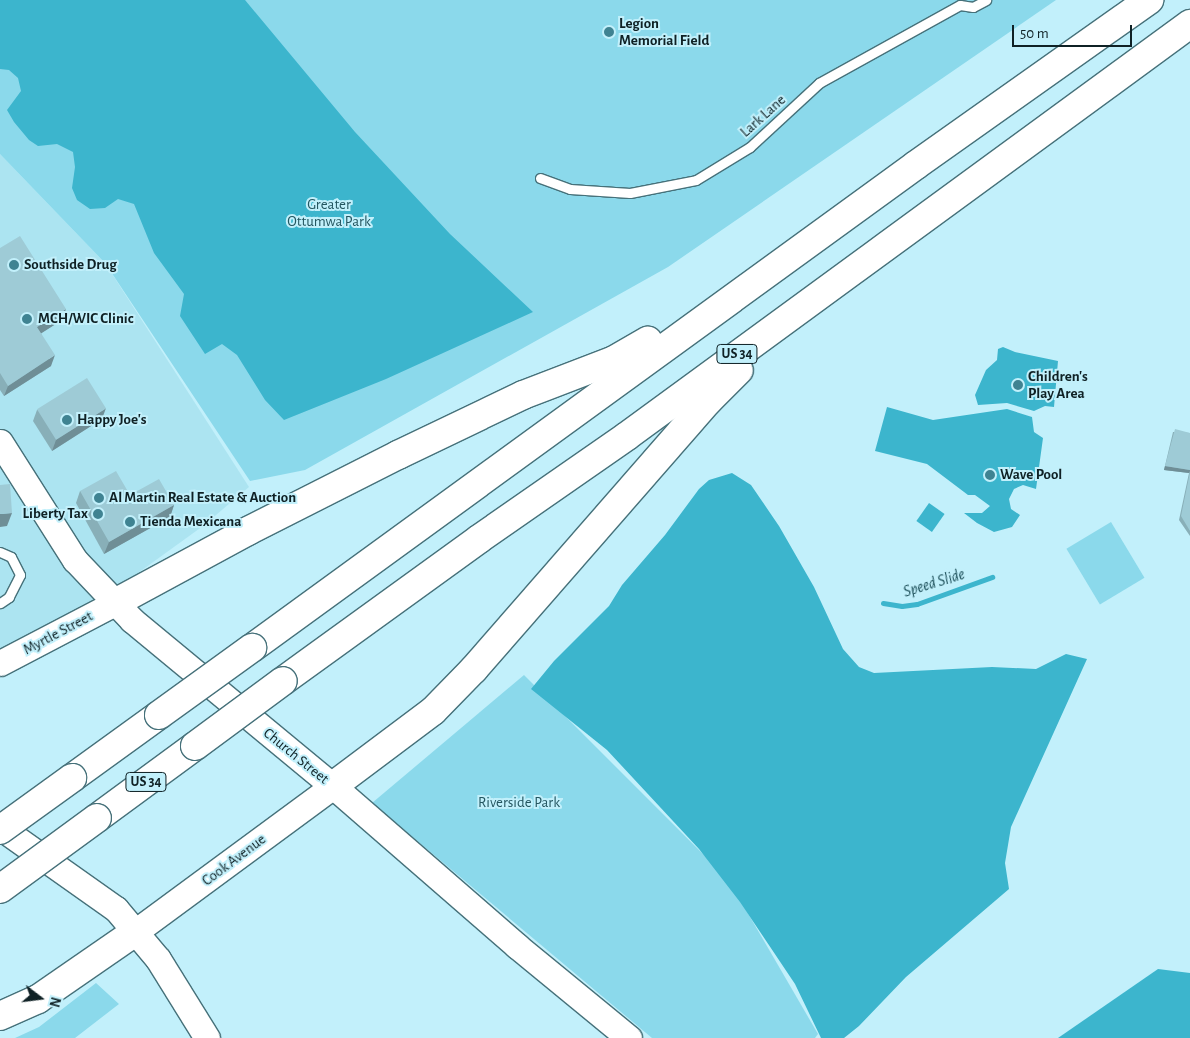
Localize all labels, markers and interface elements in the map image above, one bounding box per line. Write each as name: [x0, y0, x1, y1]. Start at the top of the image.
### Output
place label: Legion Memorial Field: [619, 14, 709, 49]
scale bar: [1015, 15, 1135, 47]
marker: Legion Memorial Field: [603, 26, 615, 38]
text: 50 m: [1020, 26, 1049, 41]
street label: Lark Lane: [737, 91, 789, 141]
park label: Greater Ottumwa Park: [287, 195, 371, 230]
place label: Southside Drug: [24, 256, 117, 274]
marker: Southside Drug: [8, 259, 20, 271]
place label: MCH/WIC Clinic: [38, 310, 134, 328]
marker: MCH/WIC Clinic: [20, 312, 34, 326]
road number: US 34: [716, 342, 758, 366]
place label: Children's Play Area: [1028, 367, 1088, 402]
marker: Children's Play Area: [1012, 379, 1024, 391]
place label: Happy Joe's: [77, 411, 146, 429]
marker: Happy Joe's: [61, 414, 73, 426]
place label: Wave Pool: [1000, 466, 1062, 484]
marker: Wave Pool: [984, 469, 996, 481]
place label: Al Martin Real Estate & Auction: [109, 489, 296, 507]
marker: Al Martin Real Estate & Auction: [93, 492, 105, 504]
place label: Liberty Tax: [23, 505, 88, 523]
marker: Liberty Tax: [92, 508, 104, 520]
place label: Tienda Mexicana: [140, 513, 241, 531]
marker: Tienda Mexicana: [124, 516, 136, 528]
water label: Speed Slide: [901, 565, 967, 601]
street label: Myrtle Street: [20, 607, 96, 659]
street label: Church Street: [260, 724, 332, 788]
road number: US 34: [125, 770, 167, 794]
park label: Riverside Park: [478, 794, 560, 812]
street label: Cook Avenue: [199, 830, 269, 890]
north arrow: [15, 973, 65, 1023]
text: N: [46, 995, 63, 1008]

